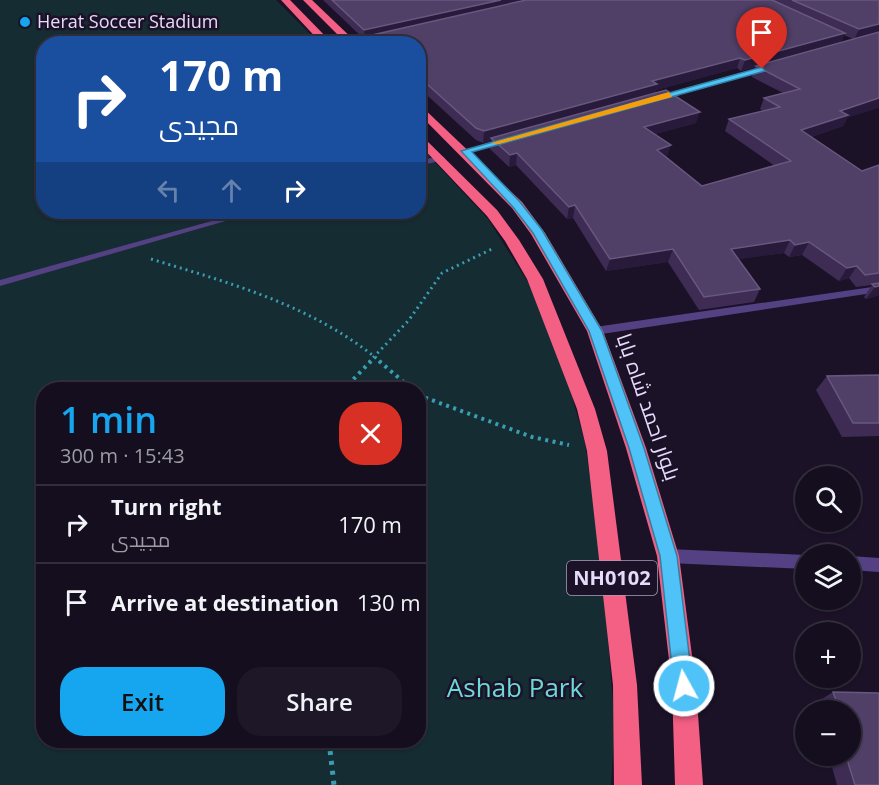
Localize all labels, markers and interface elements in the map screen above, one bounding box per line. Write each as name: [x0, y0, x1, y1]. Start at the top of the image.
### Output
pin: [736, 7, 787, 69]
place label: Herat Soccer Stadium: [37, 9, 218, 33]
marker: Herat Soccer Stadium: [18, 15, 32, 29]
icon: arrive: [745, 16, 778, 49]
text: 170 m: [159, 46, 283, 103]
icon: right: [60, 60, 138, 138]
text: مجیدی: [159, 106, 239, 143]
icon: left: [152, 174, 185, 207]
icon: ahead: [215, 174, 248, 207]
icon: right: [278, 174, 311, 207]
street label: بلوار احمد شاه بابا: [611, 329, 687, 484]
text: 1 min: [60, 395, 157, 444]
button: close: [339, 402, 402, 465]
text: 300 m · 15:43: [60, 442, 185, 469]
map controls: [795, 466, 861, 766]
button: search: [795, 466, 861, 532]
text: Turn right: [111, 491, 222, 521]
icon: right: [60, 508, 93, 541]
text: 170 m: [338, 509, 402, 539]
text: مجیدی: [111, 526, 170, 553]
button: layers: [795, 544, 861, 610]
road number: NH0102: [567, 561, 657, 595]
icon: arrive: [60, 586, 93, 619]
text: Arrive at destination: [111, 587, 339, 617]
text: 130 m: [357, 587, 421, 617]
button: +: [795, 622, 861, 688]
position arrow: [652, 654, 716, 718]
button: Exit: [60, 667, 225, 736]
button: Share: [237, 667, 402, 736]
park label: Ashab Park: [447, 669, 583, 705]
button: −: [795, 700, 861, 766]

